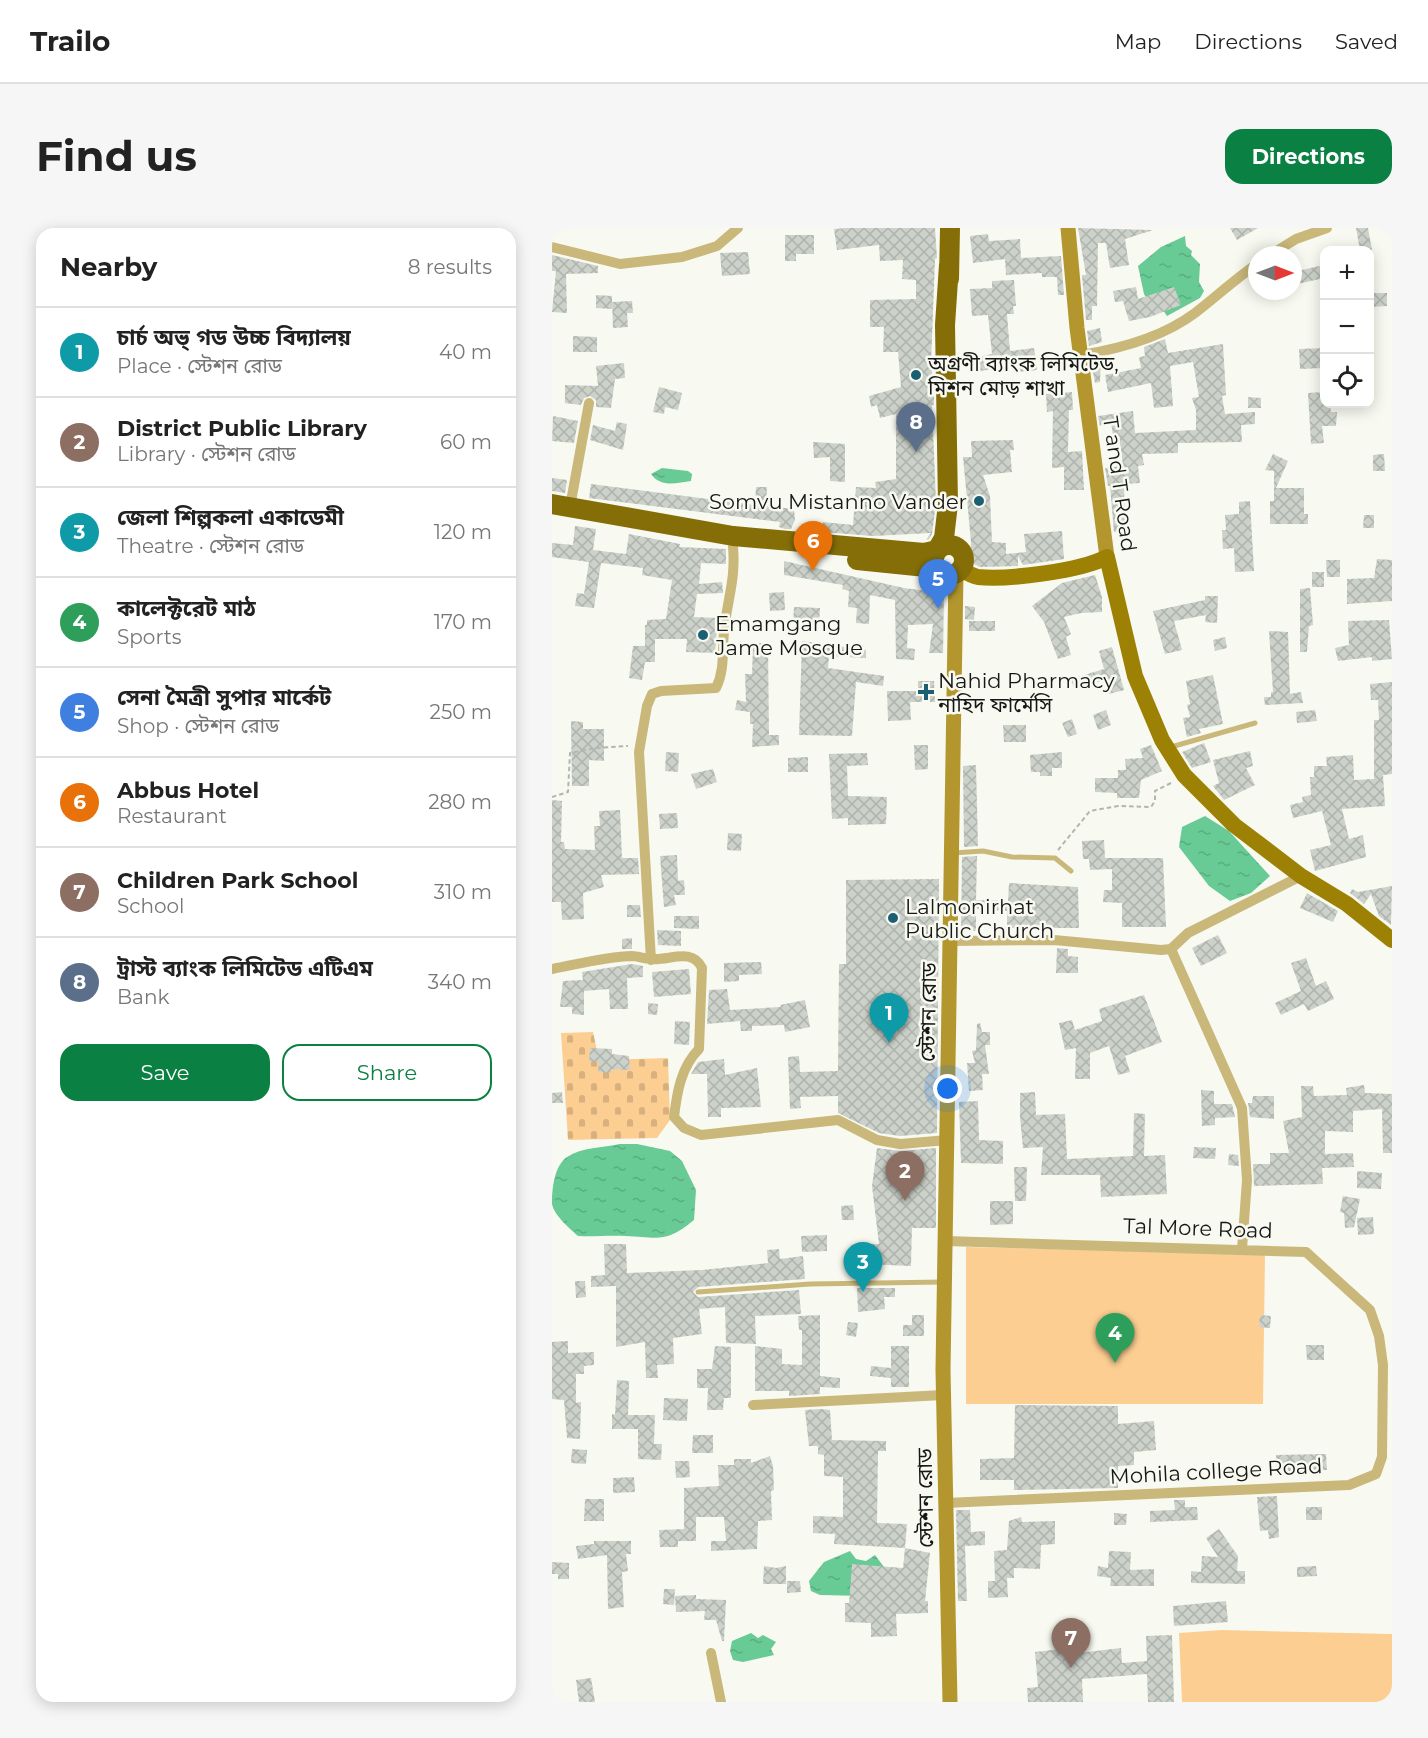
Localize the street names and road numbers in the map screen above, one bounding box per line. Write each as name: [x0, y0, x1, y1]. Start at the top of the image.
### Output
street label: T and T Road: [1098, 415, 1142, 553]
street label: স্টেশন রোড: [915, 961, 941, 1062]
street label: Tal More Road: [1123, 1213, 1273, 1243]
street label: স্টেশন রোড: [912, 1447, 938, 1548]
street label: Mohila college Road: [1109, 1453, 1323, 1489]

